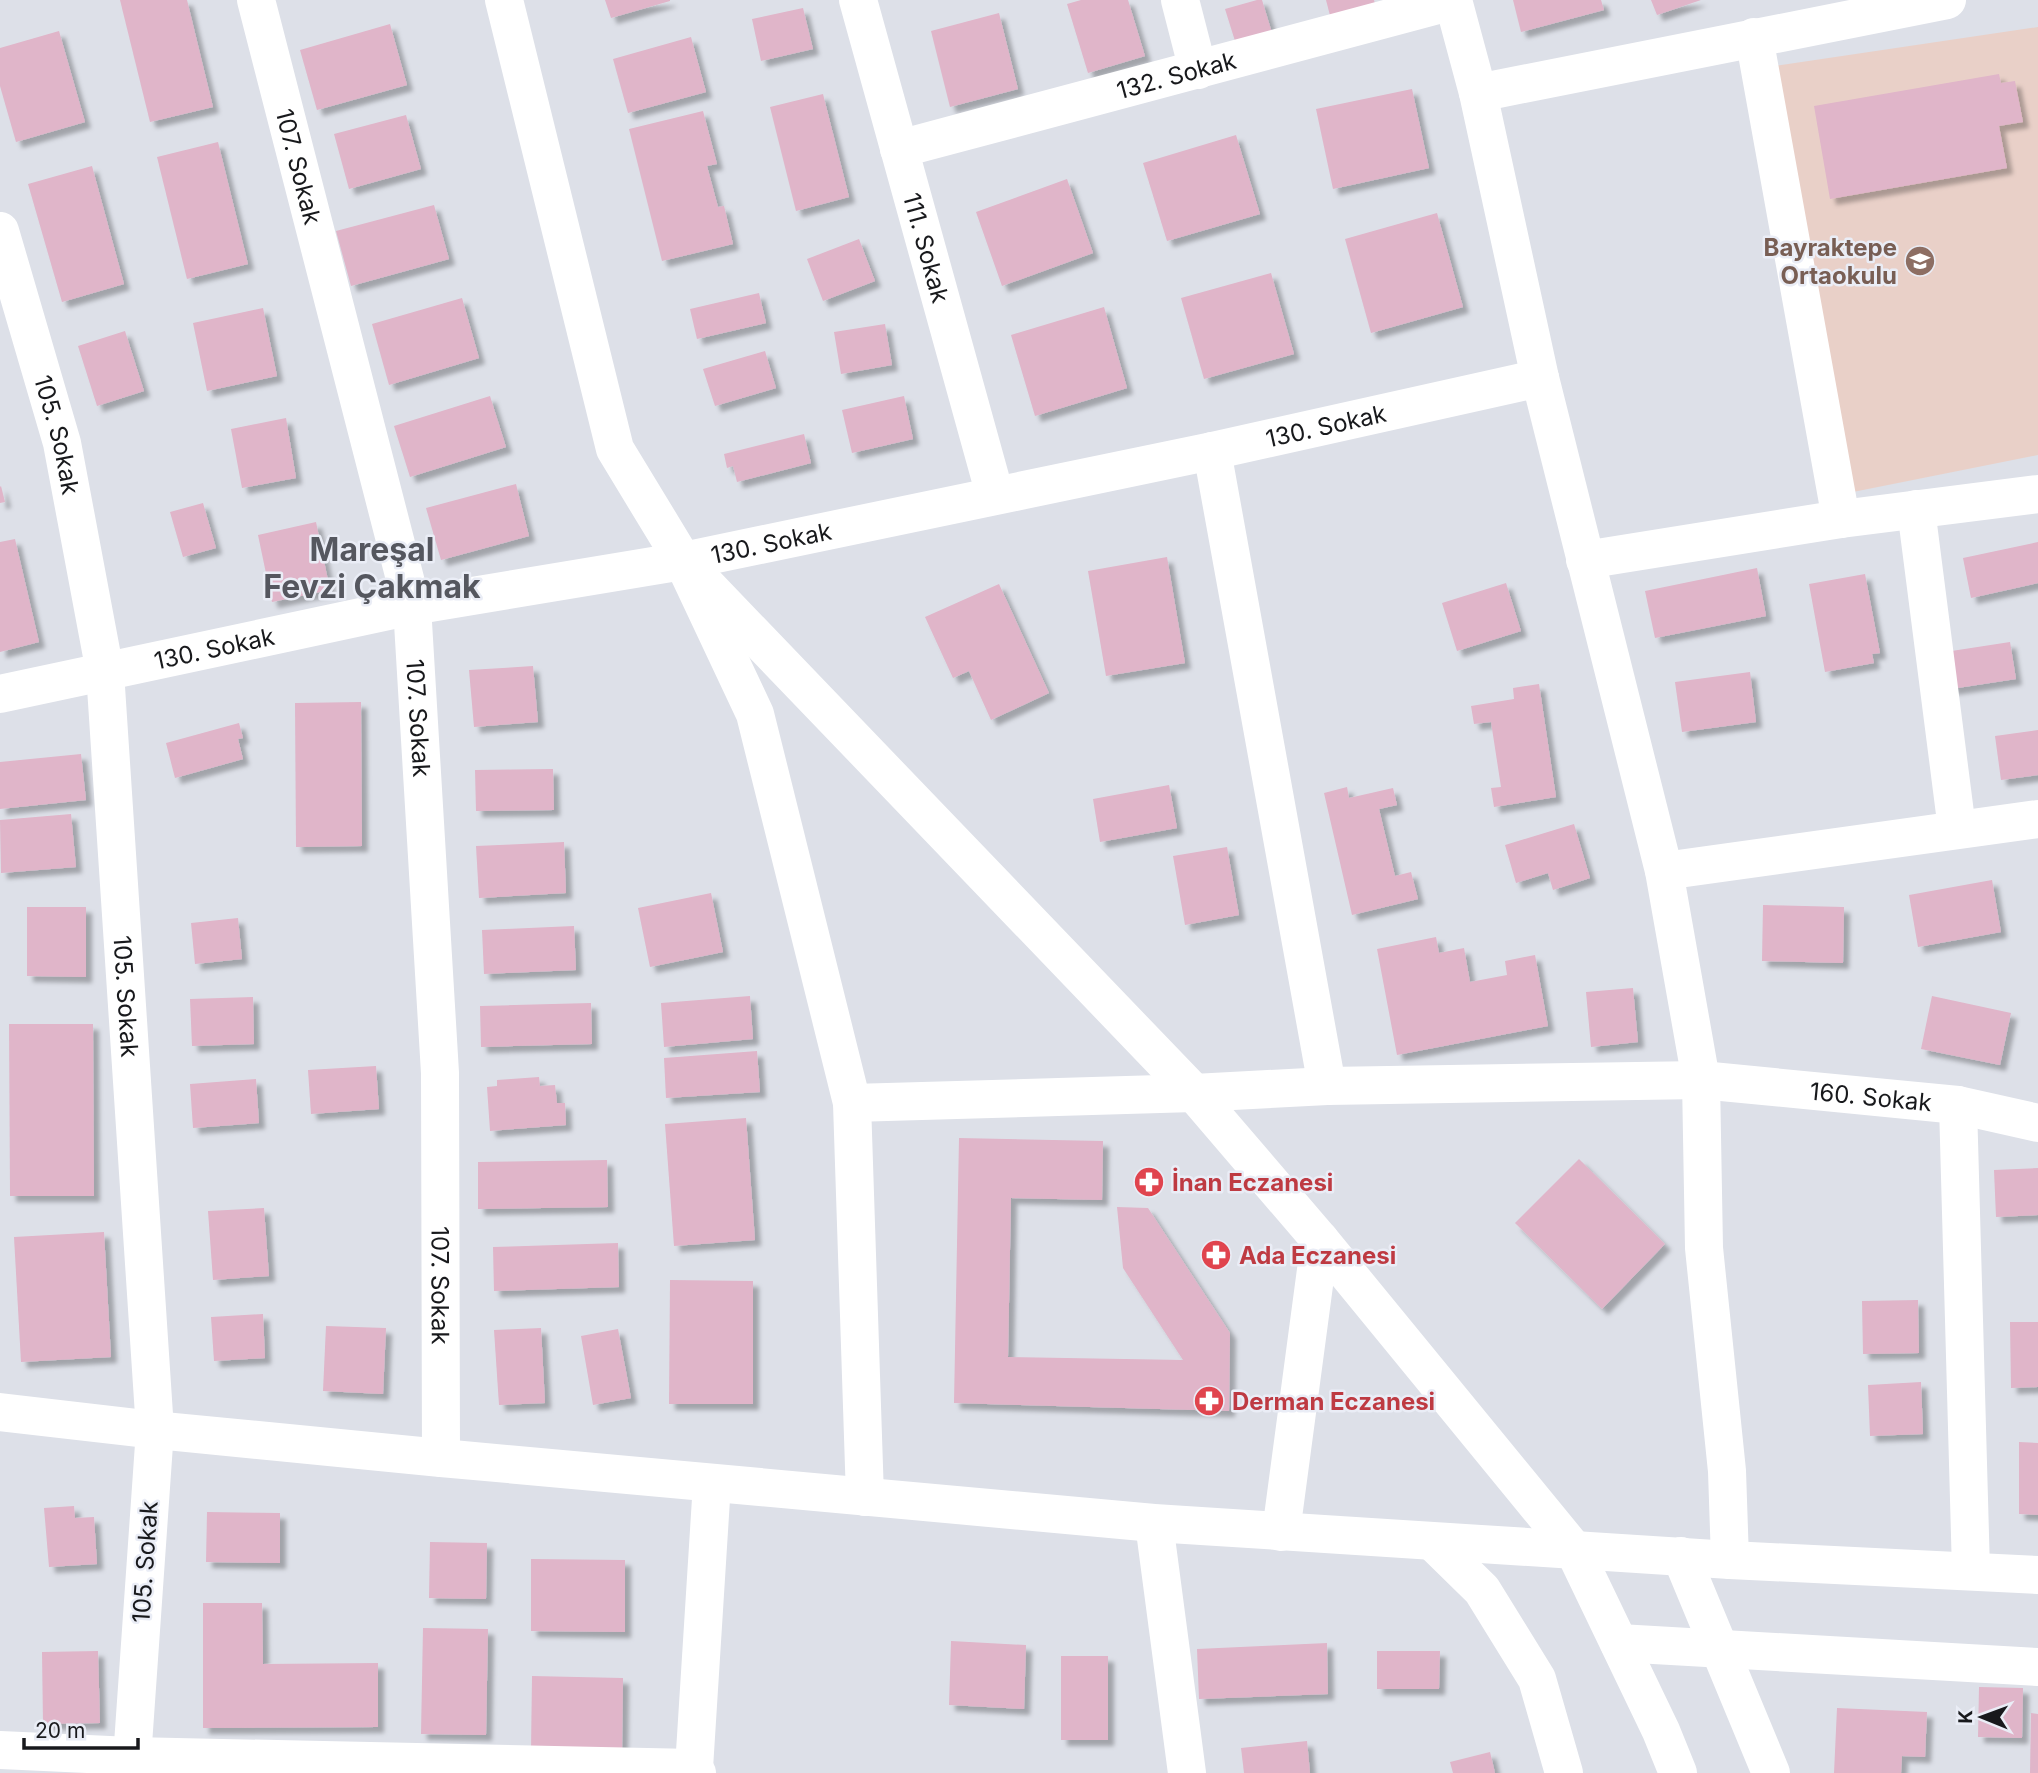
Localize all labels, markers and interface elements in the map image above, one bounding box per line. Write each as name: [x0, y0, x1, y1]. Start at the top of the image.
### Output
street label: 132. Sokak: [1113, 45, 1239, 105]
street label: 107. Sokak: [270, 106, 328, 227]
street label: 111. Sokak: [898, 190, 956, 306]
place label: Bayraktepe Ortaokulu: [1764, 233, 1897, 290]
school or university icon: Bayraktepe Ortaokulu: [1903, 244, 1937, 278]
street label: 105. Sokak: [28, 372, 86, 497]
street label: 130. Sokak: [1263, 398, 1389, 453]
street label: 130. Sokak: [708, 516, 834, 569]
district label: Mareşal Fevzi Çakmak: [263, 530, 481, 606]
street label: 130. Sokak: [151, 621, 277, 675]
street label: 107. Sokak: [401, 658, 437, 778]
street label: 105. Sokak: [108, 935, 145, 1058]
street label: 160. Sokak: [1808, 1076, 1933, 1117]
pharmacy icon: İnan Eczanesi: [1132, 1165, 1166, 1199]
place label: İnan Eczanesi: [1172, 1167, 1333, 1197]
street label: 107. Sokak: [426, 1226, 455, 1345]
pharmacy icon: Ada Eczanesi: [1199, 1238, 1233, 1272]
place label: Ada Eczanesi: [1239, 1241, 1396, 1270]
pharmacy icon: Derman Eczanesi: [1192, 1384, 1226, 1418]
place label: Derman Eczanesi: [1232, 1387, 1435, 1416]
street label: 105. Sokak: [126, 1500, 164, 1624]
north arrow: [1947, 1682, 2017, 1752]
scale bar: [24, 1706, 138, 1750]
text: K: [1954, 1709, 1977, 1724]
text: 20 m: [35, 1718, 85, 1743]

